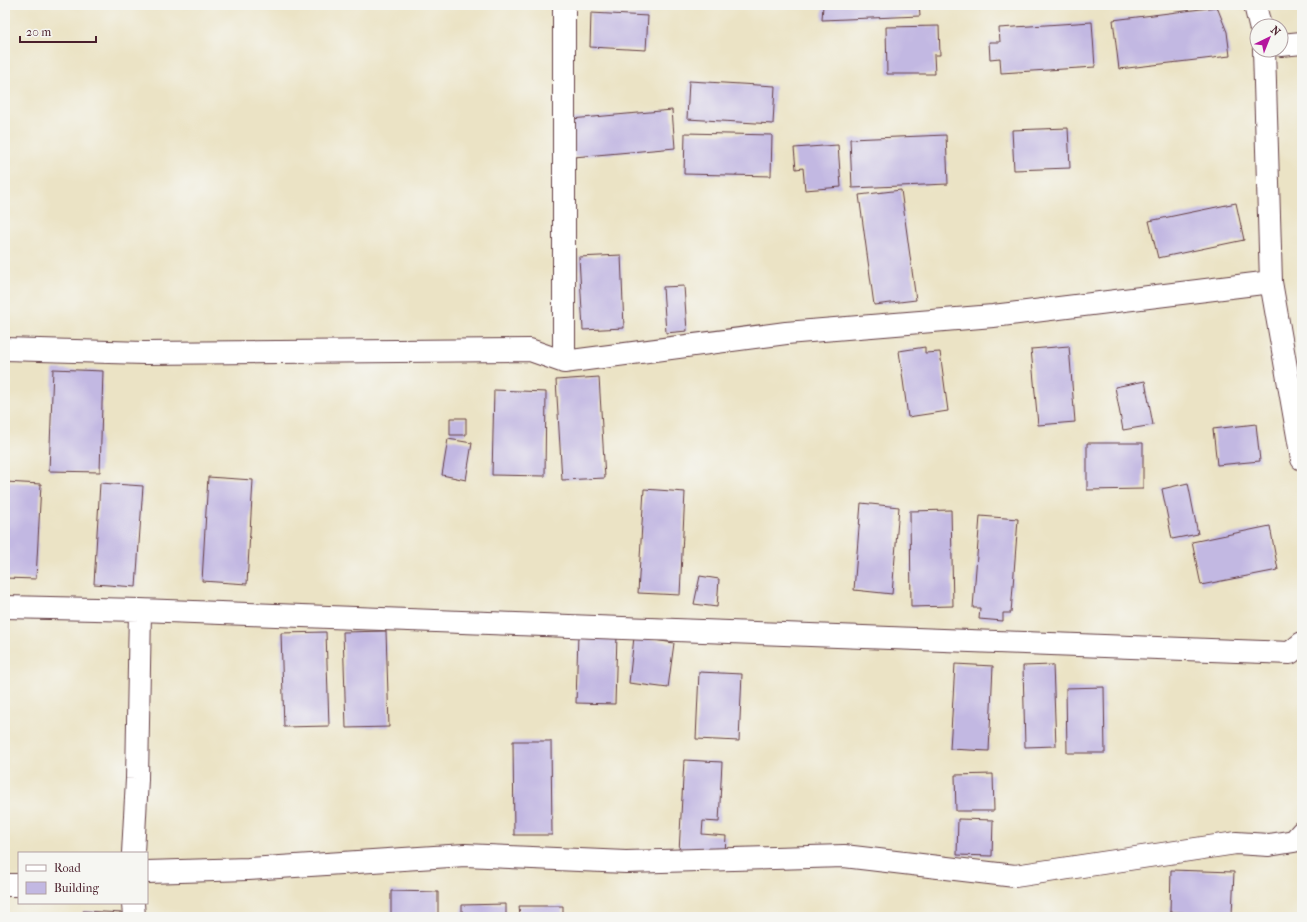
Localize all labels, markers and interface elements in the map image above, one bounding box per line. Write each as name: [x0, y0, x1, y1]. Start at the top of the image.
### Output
scale bar: [20, 18, 96, 44]
north arrow: [1249, 18, 1289, 58]
text: N: [1268, 23, 1283, 39]
text: 20 m: [26, 25, 51, 39]
legend: [18, 852, 148, 904]
text: Road: [54, 861, 81, 875]
text: Building: [54, 881, 99, 895]

